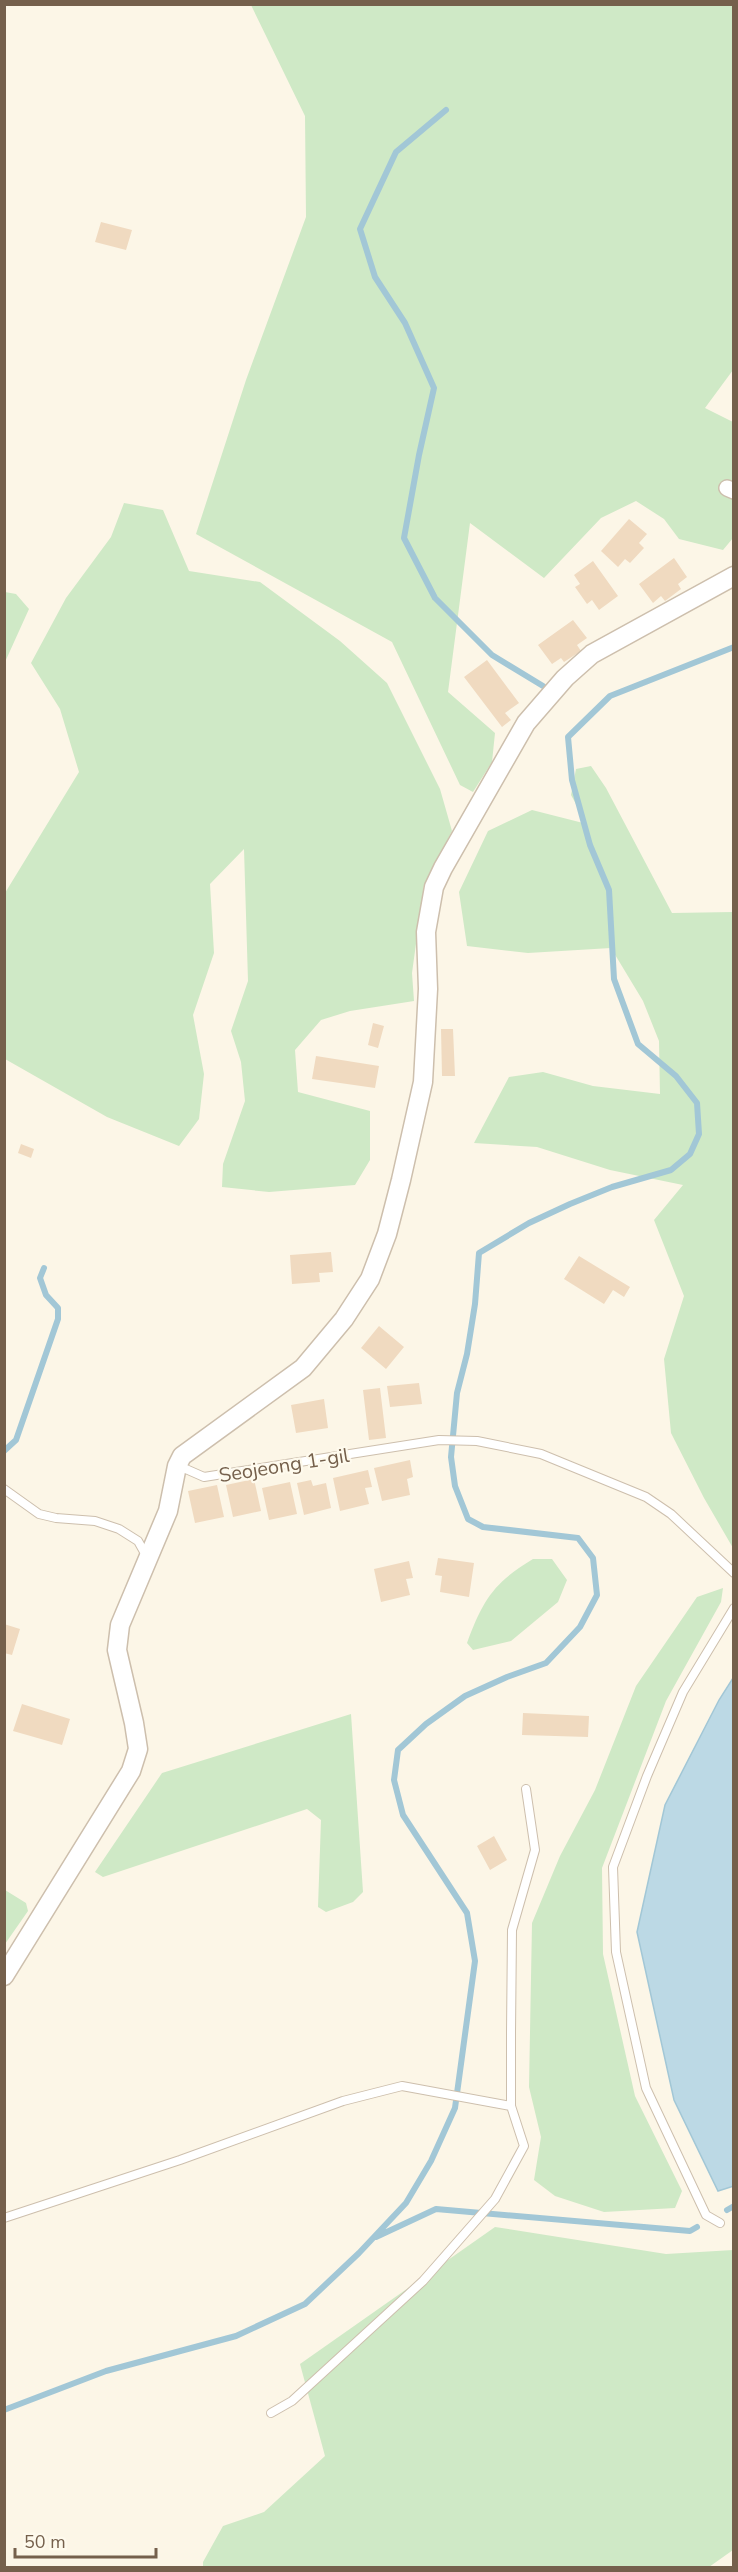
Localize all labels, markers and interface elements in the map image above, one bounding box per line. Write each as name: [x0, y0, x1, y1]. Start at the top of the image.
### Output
street label: Seojeong 1-gil: [217, 1442, 351, 1489]
scale bar: [15, 2521, 156, 2559]
text: 50 m: [24, 2530, 66, 2554]

